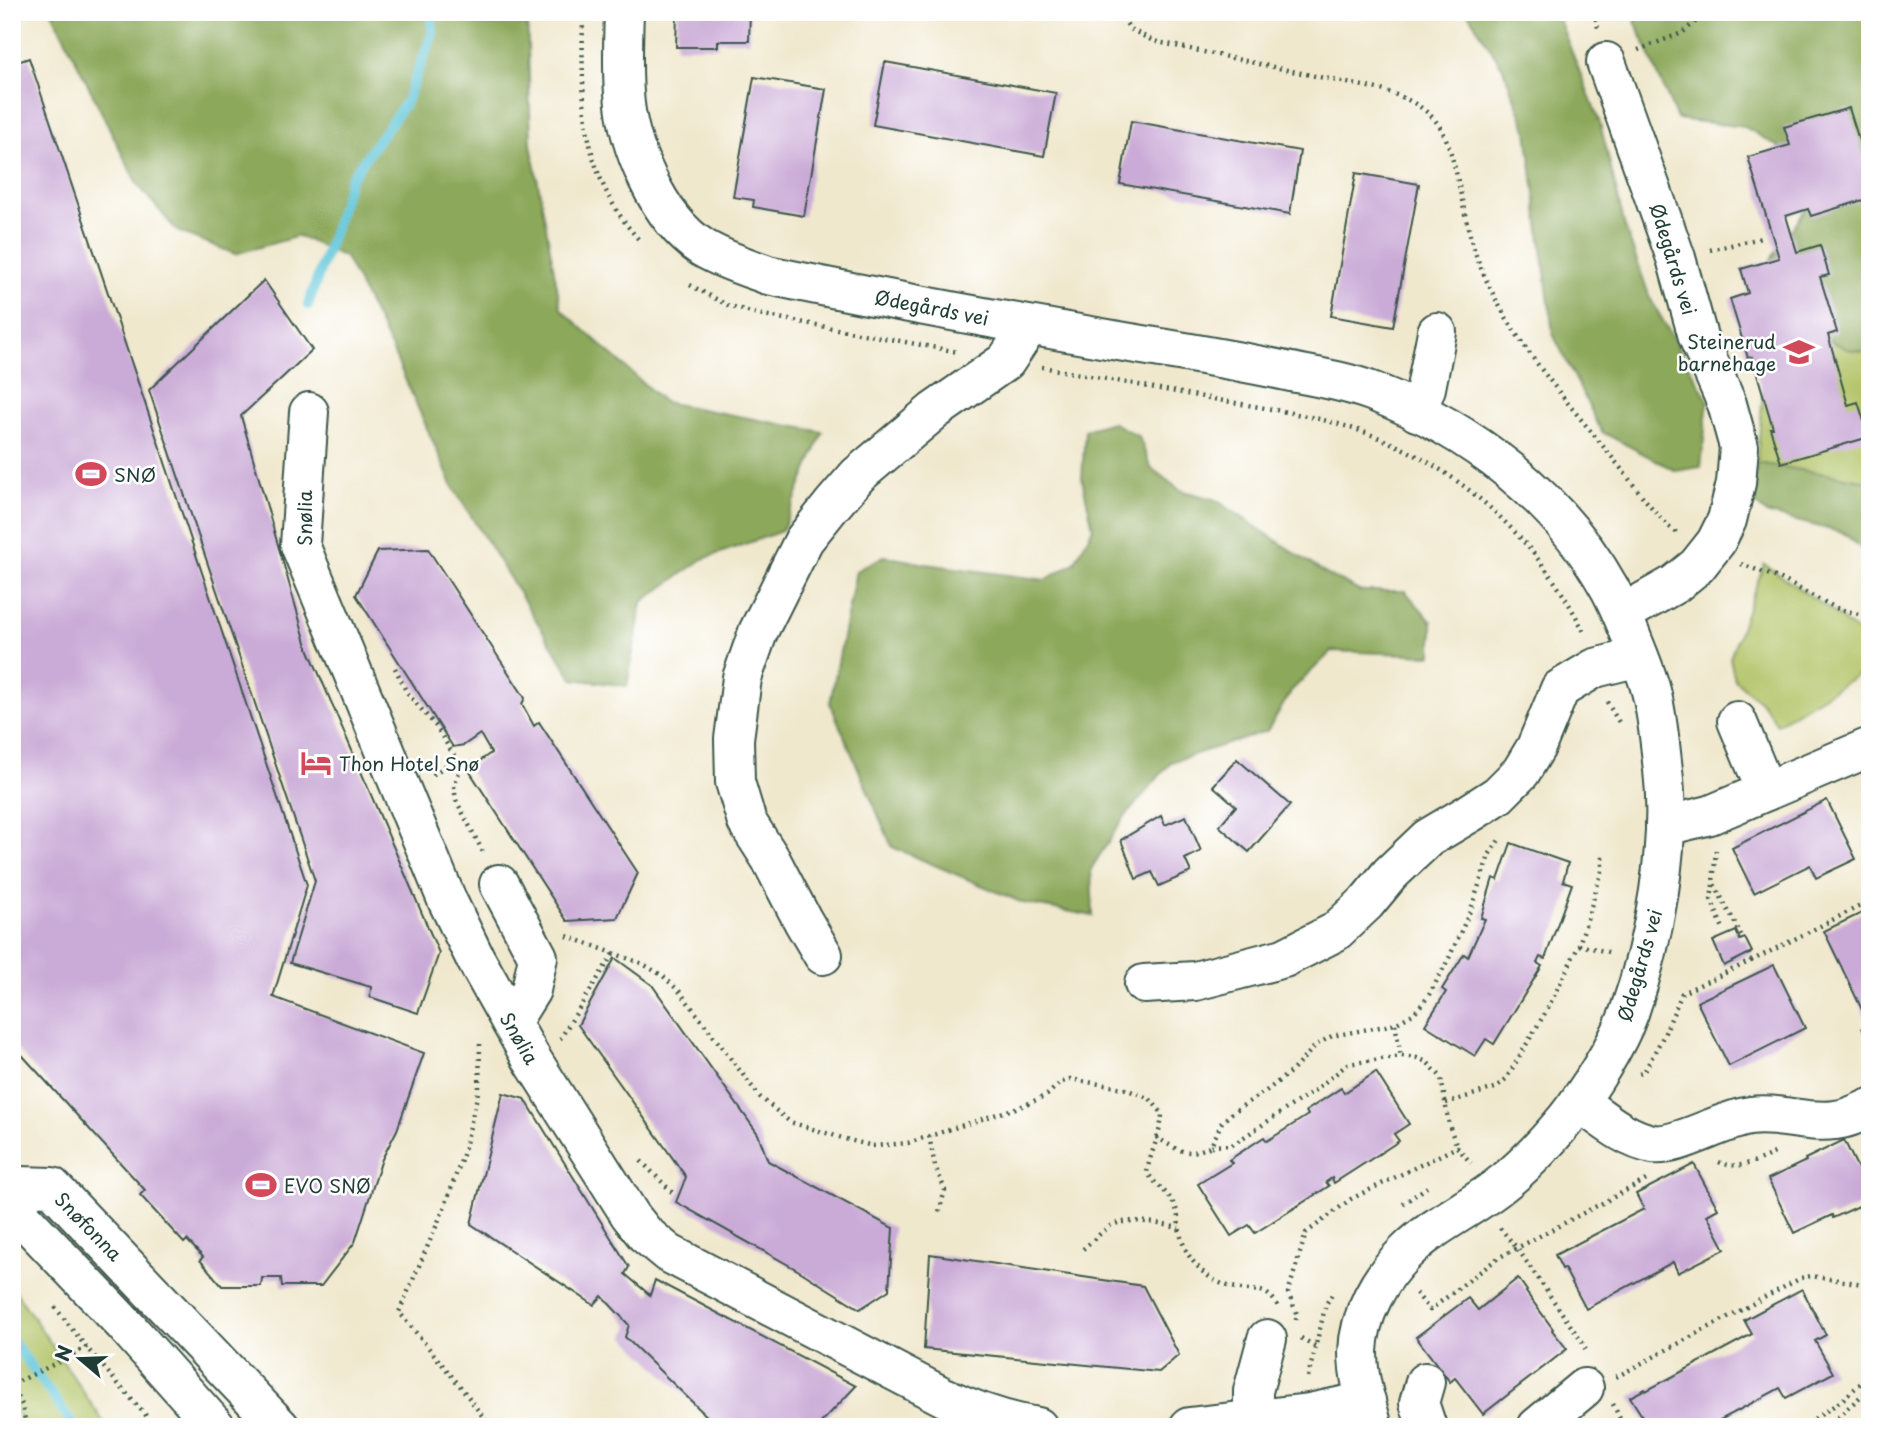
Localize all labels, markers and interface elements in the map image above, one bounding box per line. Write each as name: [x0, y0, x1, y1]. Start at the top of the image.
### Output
street label: Ødegårds vei: [1644, 200, 1704, 318]
street label: Ødegårds vei: [873, 282, 991, 332]
place label: Steinerud barnehage: [1678, 327, 1776, 377]
school or university icon: Steinerud barnehage: [1782, 335, 1816, 369]
sports icon: SNØ: [74, 457, 108, 491]
place label: SNØ: [114, 460, 156, 488]
street label: Snølia: [290, 490, 318, 546]
hotel icon: Thon Hotel Snø: [299, 746, 333, 780]
place label: Thon Hotel Snø: [339, 749, 479, 777]
street label: Ødegårds vei: [1610, 906, 1668, 1024]
street label: Snølia: [494, 1007, 546, 1070]
sports icon: EVO SNØ: [244, 1168, 278, 1202]
place label: EVO SNØ: [284, 1171, 371, 1199]
street label: Snøfonna: [49, 1185, 129, 1267]
north arrow: [46, 1324, 116, 1394]
text: N: [47, 1341, 79, 1365]

